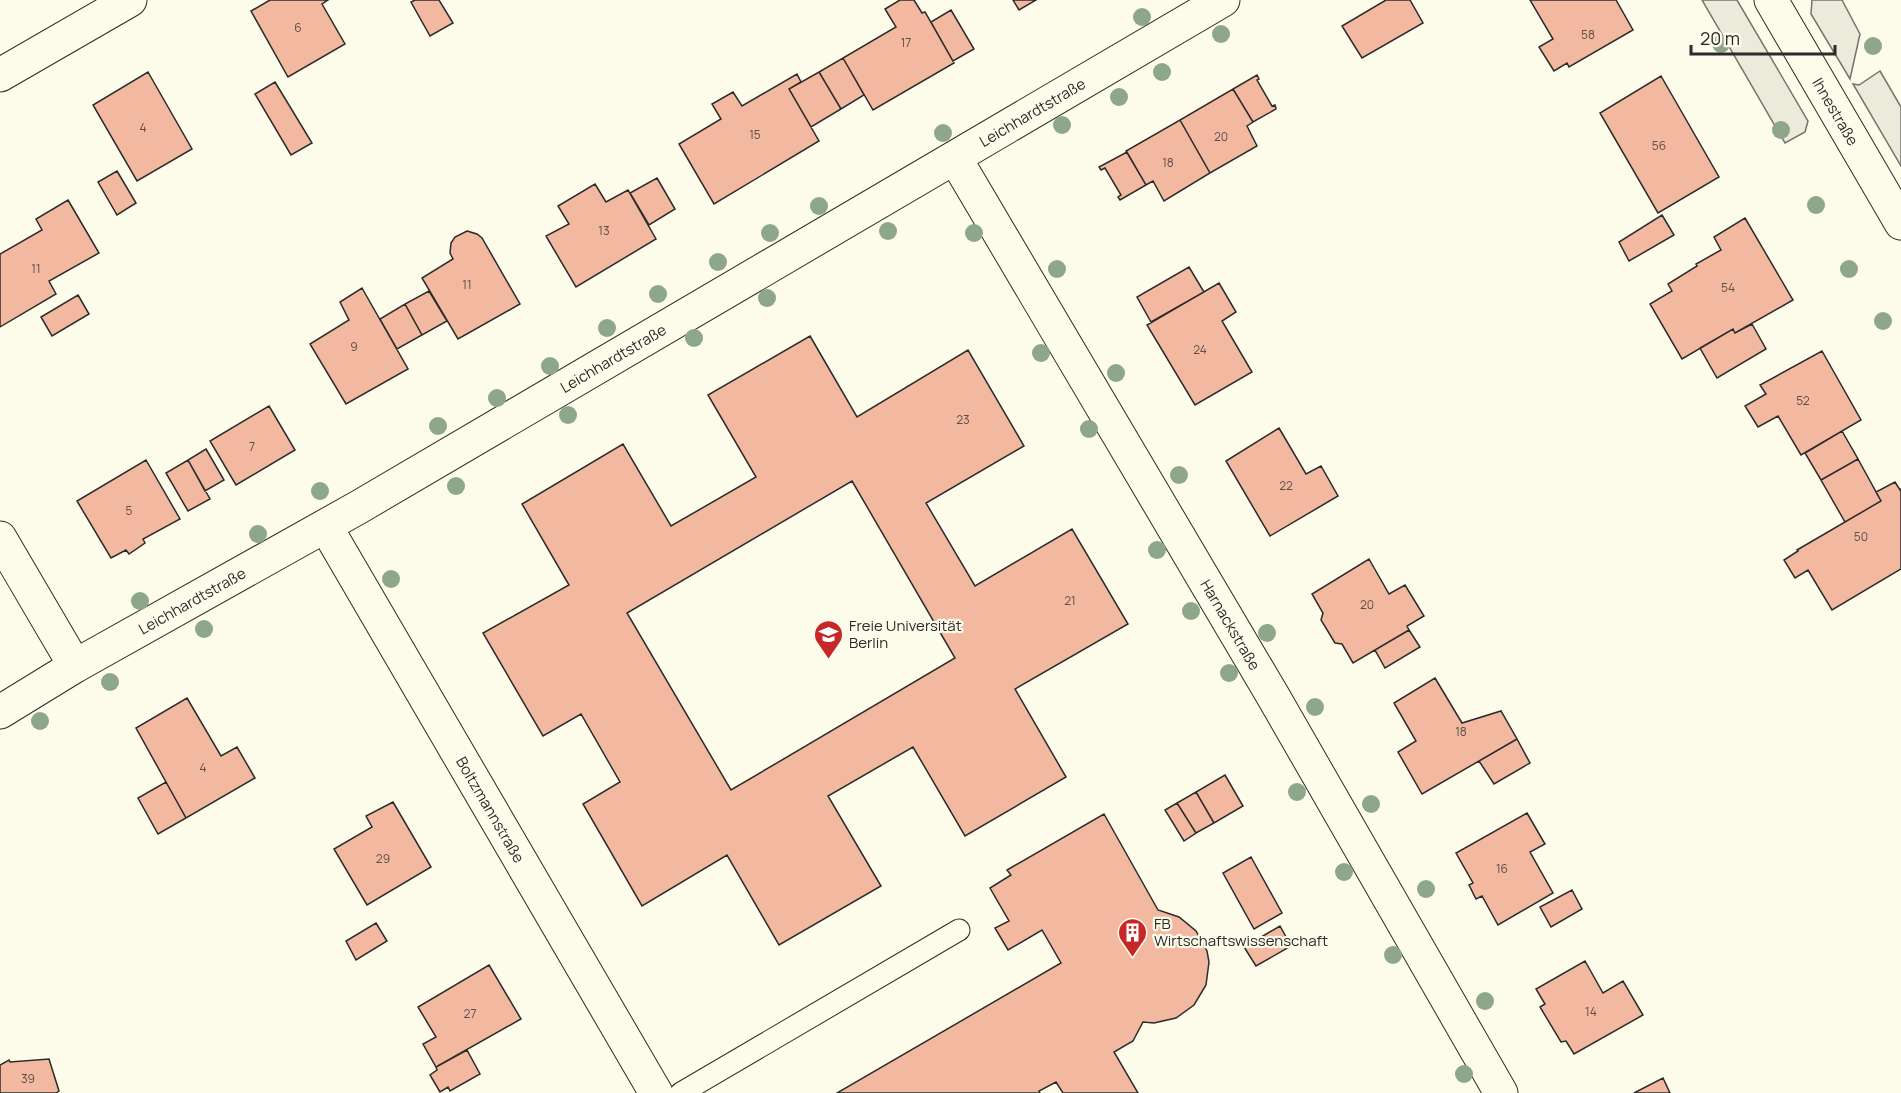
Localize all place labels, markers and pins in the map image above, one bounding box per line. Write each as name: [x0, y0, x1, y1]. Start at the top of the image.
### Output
place label: Freie Universität Berlin: [849, 615, 962, 653]
school or university icon: Freie Universität Berlin: [812, 618, 844, 660]
place label: FB Wirtschaftswissenschaft: [1154, 913, 1328, 951]
building icon: FB Wirtschaftswissenschaft: [1117, 916, 1149, 958]

